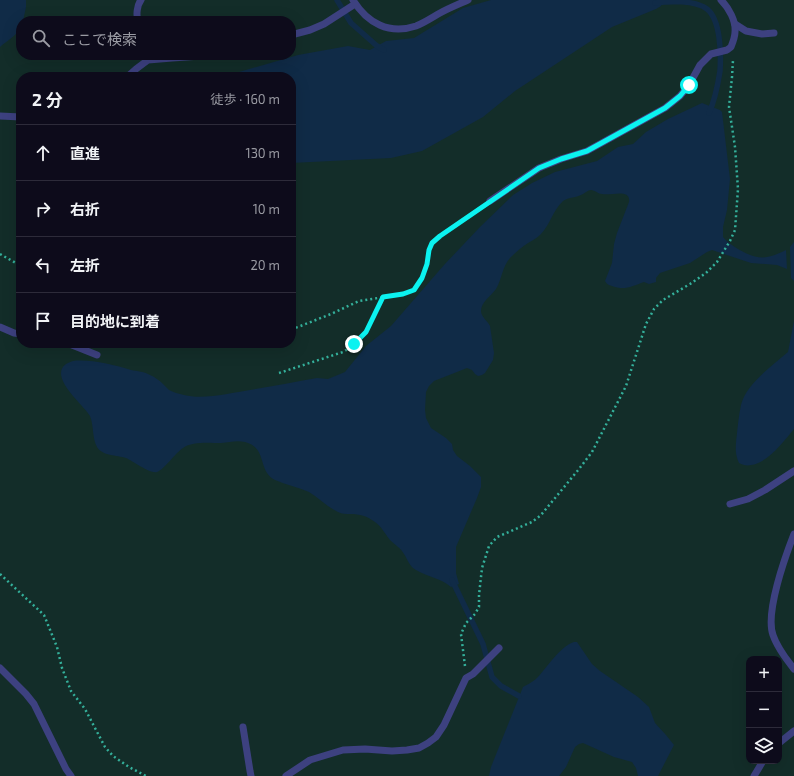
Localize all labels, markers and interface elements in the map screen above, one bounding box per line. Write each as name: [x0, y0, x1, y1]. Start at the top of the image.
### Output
search box: [16, 16, 296, 60]
icon: search: [30, 27, 52, 49]
text: ここで検索: [62, 30, 137, 48]
route start: [680, 76, 698, 94]
text: 2 分: [32, 89, 63, 109]
text: 徒歩 · 160 m: [210, 91, 280, 107]
icon: ahead: [32, 142, 54, 164]
text: 直進: [70, 144, 100, 162]
text: 130 m: [245, 145, 280, 161]
icon: right: [32, 198, 54, 220]
text: 右折: [70, 200, 100, 218]
text: 10 m: [253, 201, 280, 217]
icon: left: [32, 254, 54, 276]
text: 左折: [70, 256, 100, 274]
text: 20 m: [251, 257, 280, 273]
icon: arrive: [32, 310, 54, 332]
text: 目的地に到着: [70, 312, 160, 330]
route end: [345, 335, 363, 353]
map controls: [746, 656, 782, 764]
button: +: [746, 656, 782, 692]
button: −: [746, 692, 782, 728]
button: layers: [746, 728, 782, 764]

